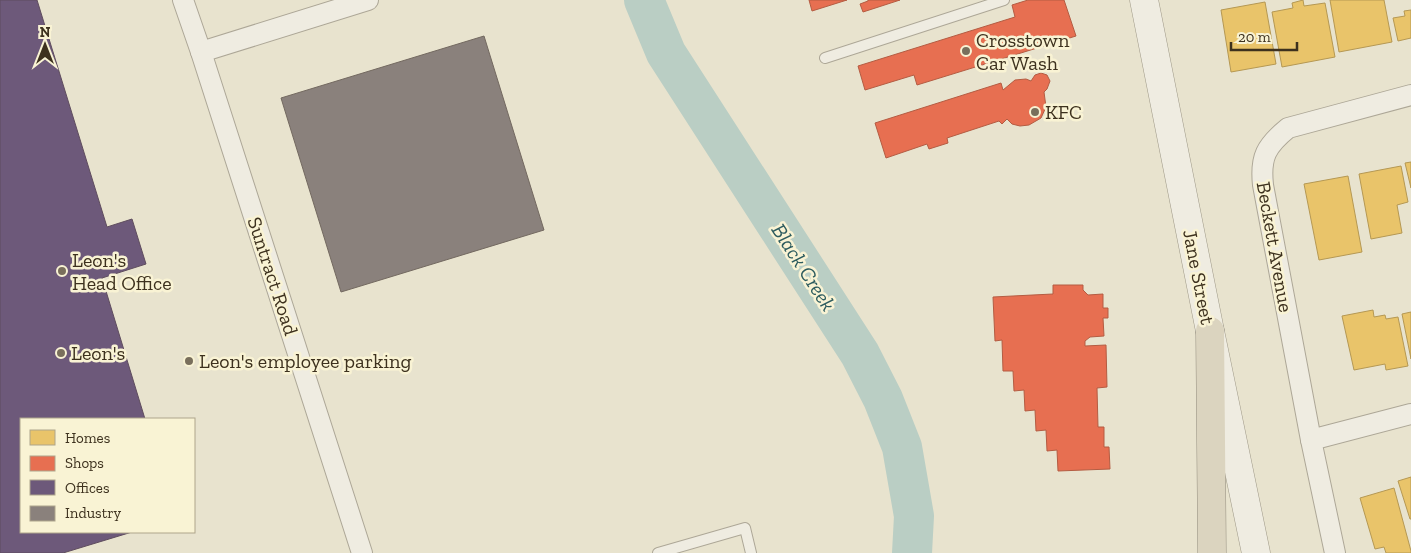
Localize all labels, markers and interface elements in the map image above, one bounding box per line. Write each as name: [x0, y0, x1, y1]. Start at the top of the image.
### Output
north arrow: [20, 20, 70, 70]
scale bar: [1231, 20, 1297, 52]
text: N: [40, 24, 51, 41]
place label: Crosstown Car Wash: [976, 28, 1070, 75]
text: 20 m: [1238, 28, 1271, 46]
marker: Crosstown Car Wash: [960, 45, 972, 57]
place label: KFC: [1045, 100, 1082, 124]
marker: KFC: [1029, 106, 1041, 118]
street label: Beckett Avenue: [1252, 180, 1298, 314]
street label: Suntract Road: [243, 214, 303, 338]
water label: Black Creek: [767, 219, 841, 315]
street label: Jane Street: [1178, 227, 1220, 327]
place label: Leon's Head Office: [72, 248, 172, 295]
marker: Leon's Head Office: [56, 265, 68, 277]
place label: Leon's: [71, 341, 125, 365]
marker: Leon's: [55, 347, 67, 359]
place label: Leon's employee parking: [199, 349, 411, 373]
marker: Leon's employee parking: [183, 355, 195, 367]
legend: [20, 418, 195, 533]
text: Homes: [65, 429, 110, 447]
text: Shops: [65, 454, 104, 472]
text: Offices: [65, 479, 109, 497]
text: Industry: [65, 504, 122, 522]

